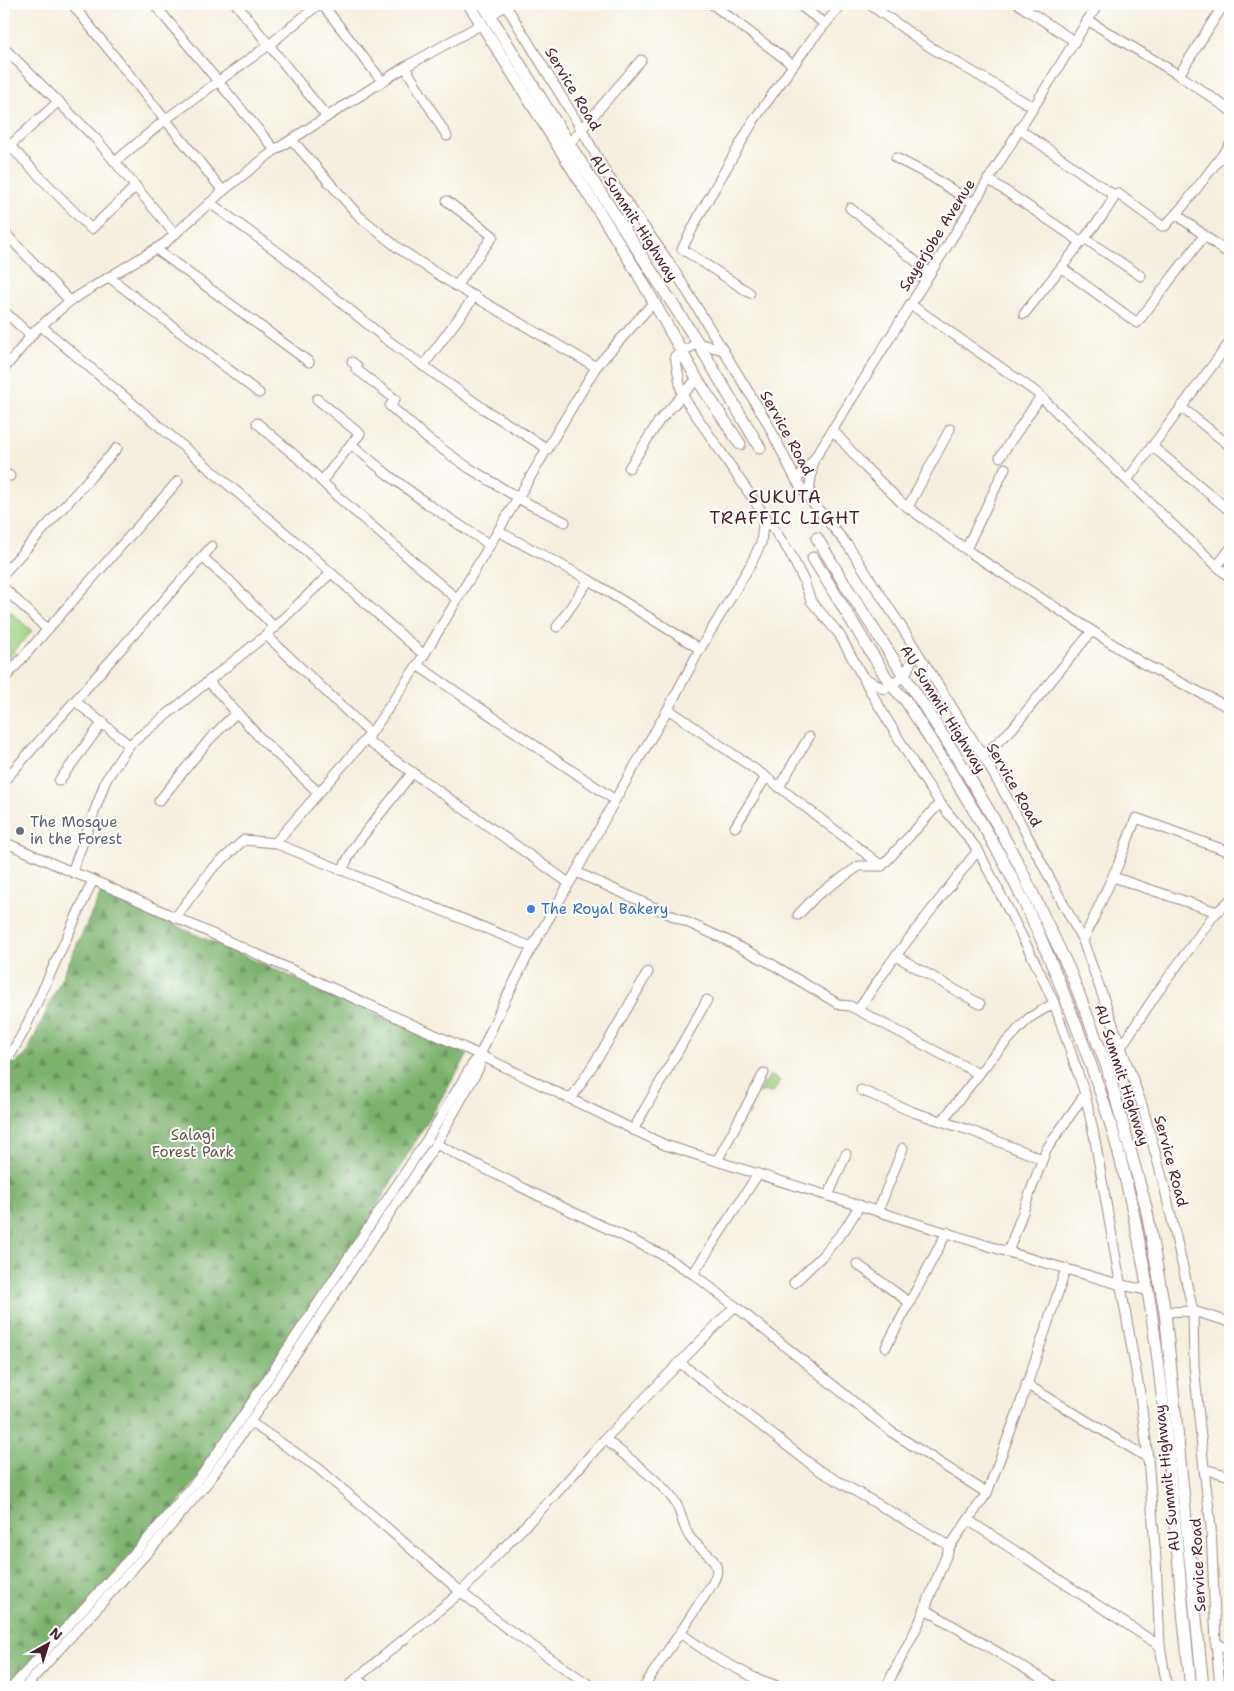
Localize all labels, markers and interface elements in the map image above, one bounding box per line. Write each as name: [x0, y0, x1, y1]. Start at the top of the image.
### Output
street label: Service Road: [540, 44, 606, 135]
street label: AU Summit Highway: [585, 151, 683, 285]
street label: Sayerjobe Avenue: [894, 175, 980, 295]
street label: Service Road: [755, 387, 819, 479]
district label: SUKUTA TRAFFIC LIGHT: [709, 485, 861, 530]
street label: AU Summit Highway: [895, 641, 991, 777]
street label: Service Road: [982, 739, 1046, 831]
place label: The Mosque in the Forest: [30, 812, 122, 849]
marker: The Mosque in the Forest: [14, 825, 26, 837]
place label: The Royal Bakery: [541, 899, 668, 919]
marker: The Royal Bakery: [525, 903, 537, 915]
street label: AU Summit Highway: [1090, 1002, 1154, 1148]
street label: Service Road: [1149, 1113, 1193, 1209]
park label: Salagi Forest Park: [152, 1125, 234, 1162]
street label: AU Summit Highway: [1149, 1404, 1185, 1552]
street label: Service Road: [1186, 1517, 1210, 1612]
north arrow: [22, 1618, 72, 1668]
text: N: [46, 1623, 66, 1644]

